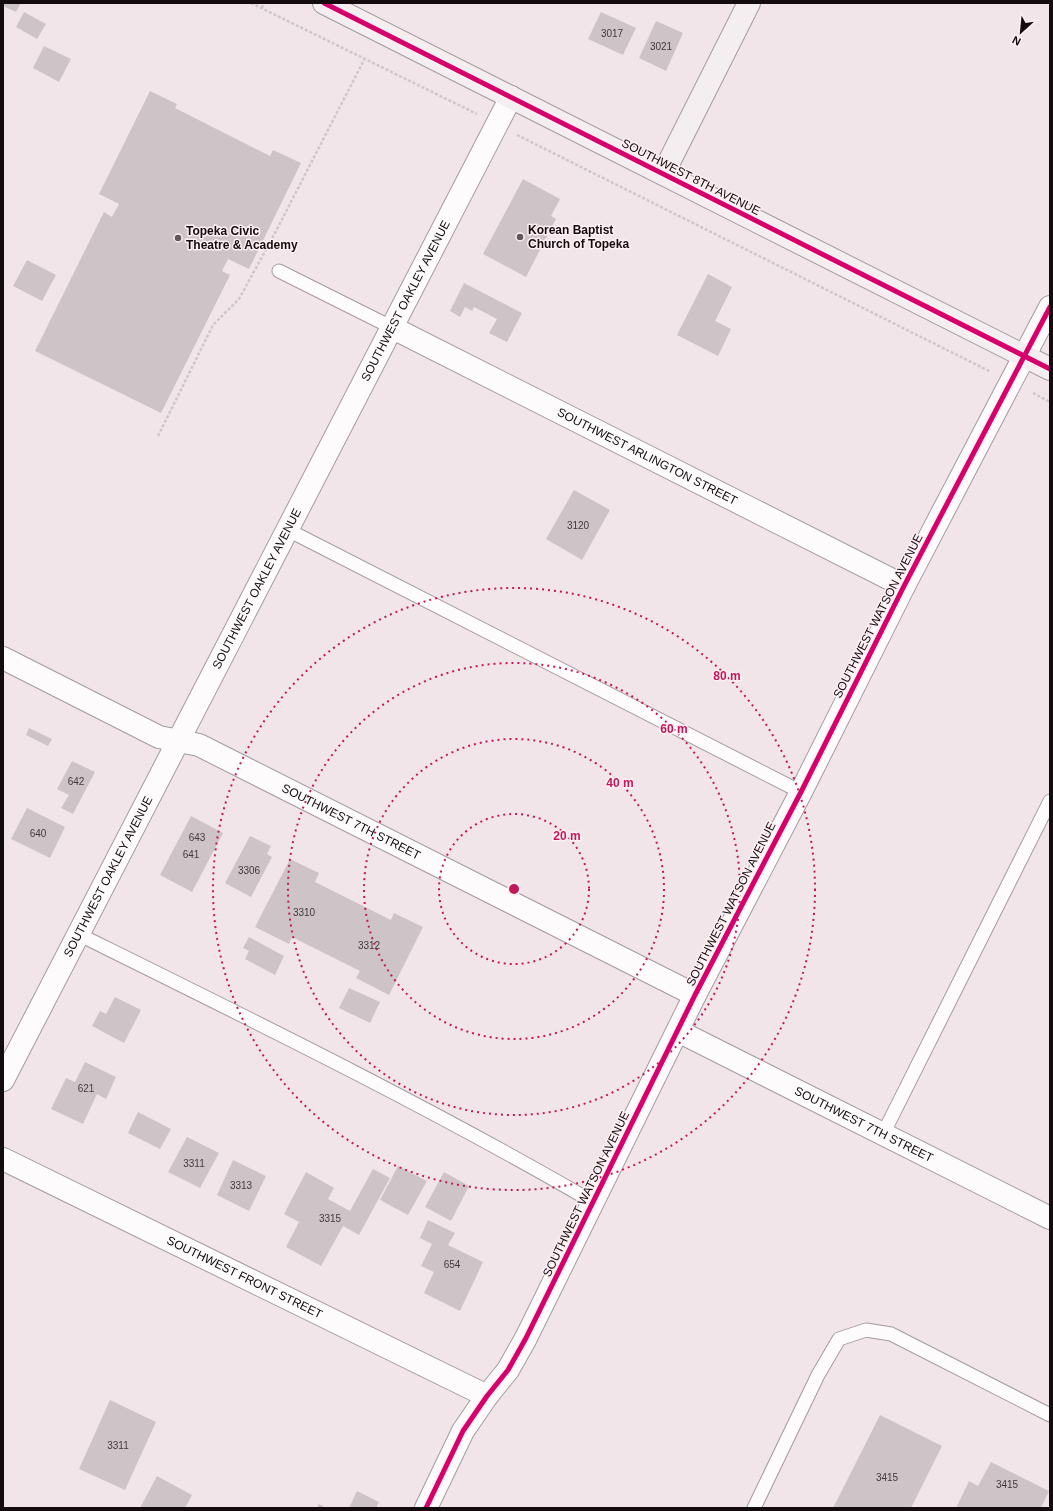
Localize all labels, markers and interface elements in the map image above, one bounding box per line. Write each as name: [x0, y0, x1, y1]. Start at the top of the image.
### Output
north arrow: [1001, 12, 1041, 52]
house number: 3017: [601, 28, 624, 39]
text: N: [1010, 34, 1023, 48]
house number: 3021: [650, 41, 673, 52]
street label: SOUTHWEST 8TH AVENUE: [619, 136, 763, 218]
street label: SOUTHWEST OAKLEY AVENUE: [358, 218, 453, 384]
place label: Korean Baptist Church of Topeka: [528, 223, 629, 251]
place label: Topeka Civic Theatre & Academy: [186, 224, 298, 252]
marker: Korean Baptist Church of Topeka: [515, 232, 525, 242]
marker: Topeka Civic Theatre & Academy: [173, 233, 183, 243]
street label: SOUTHWEST ARLINGTON STREET: [555, 405, 740, 508]
street label: SOUTHWEST OAKLEY AVENUE: [210, 506, 304, 671]
house number: 3120: [567, 520, 590, 531]
street label: SOUTHWEST WATSON AVENUE: [830, 532, 926, 700]
text: 80 m: [713, 669, 741, 683]
text: 60 m: [660, 722, 688, 736]
house number: 642: [68, 776, 85, 787]
text: 40 m: [606, 776, 634, 790]
street label: SOUTHWEST 7TH STREET: [280, 781, 423, 863]
street label: SOUTHWEST OAKLEY AVENUE: [61, 794, 155, 959]
street label: SOUTHWEST WATSON AVENUE: [683, 820, 779, 988]
house number: 640: [30, 828, 47, 839]
text: 20 m: [553, 829, 581, 843]
house number: 643: [189, 832, 206, 843]
house number: 641: [183, 849, 200, 860]
house number: 3306: [238, 865, 261, 876]
centre of rings: [507, 882, 521, 896]
house number: 3310: [293, 907, 316, 918]
house number: 3312: [358, 940, 381, 951]
house number: 621: [78, 1083, 95, 1094]
street label: SOUTHWEST 7TH STREET: [792, 1084, 936, 1165]
street label: SOUTHWEST WATSON AVENUE: [540, 1109, 632, 1279]
house number: 3311: [183, 1158, 205, 1169]
house number: 3313: [230, 1180, 253, 1191]
house number: 3315: [319, 1213, 342, 1224]
street label: SOUTHWEST FRONT STREET: [164, 1233, 325, 1322]
house number: 654: [444, 1259, 461, 1270]
house number: 3311: [107, 1440, 129, 1451]
house number: 3415: [876, 1472, 899, 1483]
house number: 3415: [996, 1479, 1019, 1490]

